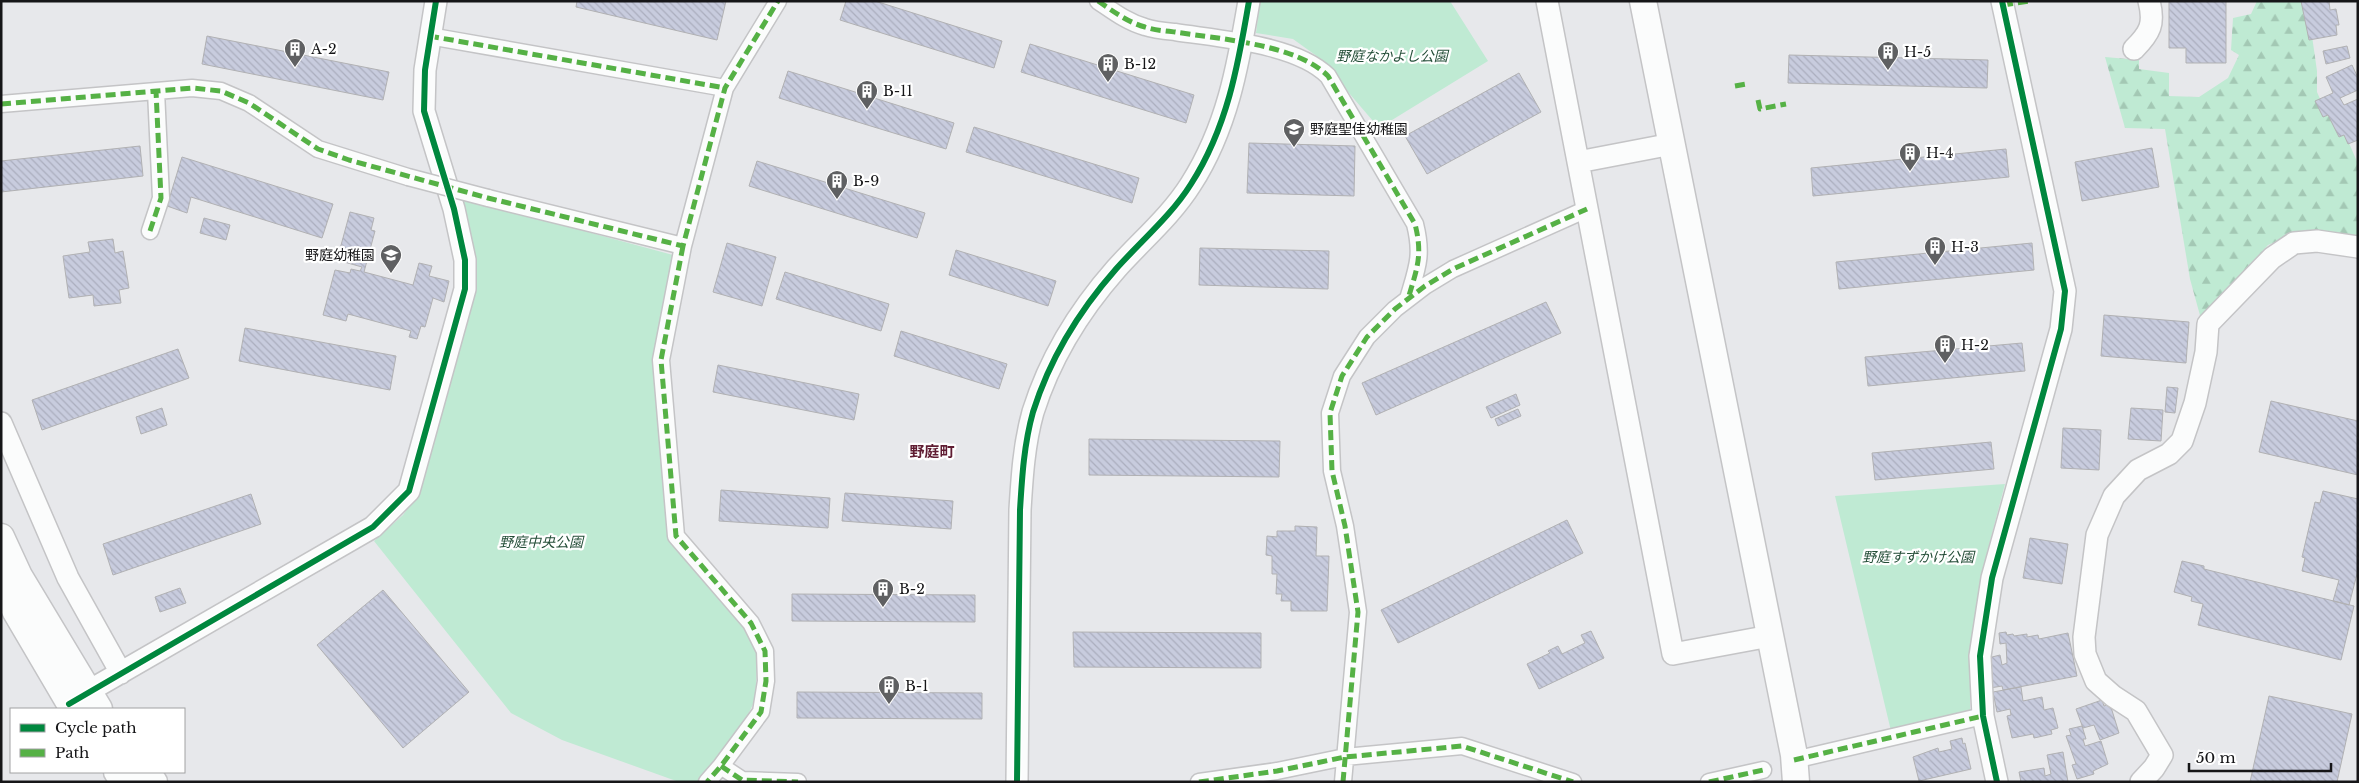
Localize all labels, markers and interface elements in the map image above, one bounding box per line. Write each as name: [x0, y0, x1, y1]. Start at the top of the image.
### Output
building icon: A-2: [283, 37, 307, 68]
place label: A-2: [310, 40, 337, 58]
building icon: H-5: [1876, 40, 1900, 71]
place label: H-5: [1904, 43, 1931, 61]
park label: 野庭なかよし公園: [1336, 47, 1450, 65]
building icon: B-12: [1096, 52, 1120, 83]
place label: B-12: [1124, 55, 1156, 73]
building icon: B-11: [855, 79, 879, 110]
place label: B-11: [883, 82, 913, 100]
school or university icon: 野庭聖佳幼稚園: [1282, 117, 1306, 148]
place label: 野庭聖佳幼稚園: [1310, 120, 1408, 138]
building icon: H-4: [1898, 141, 1922, 172]
place label: H-4: [1926, 144, 1953, 162]
building icon: B-9: [825, 169, 849, 200]
place label: B-9: [853, 172, 879, 190]
building icon: H-3: [1923, 235, 1947, 266]
place label: H-3: [1951, 238, 1979, 256]
school or university icon: 野庭幼稚園: [379, 243, 403, 274]
place label: 野庭幼稚園: [305, 246, 375, 264]
building icon: H-2: [1933, 333, 1957, 364]
place label: H-2: [1961, 336, 1989, 354]
district label: 野庭町: [909, 442, 955, 461]
park label: 野庭中央公園: [499, 533, 585, 551]
park label: 野庭すずかけ公園: [1862, 548, 1976, 566]
building icon: B-2: [871, 577, 895, 608]
place label: B-2: [899, 580, 925, 598]
building icon: B-1: [877, 674, 901, 705]
place label: B-1: [905, 677, 928, 695]
legend: [10, 708, 185, 773]
text: Cycle path: [55, 718, 137, 737]
scale bar: [2189, 740, 2332, 772]
text: Path: [55, 743, 89, 762]
text: 50 m: [2196, 748, 2236, 767]

